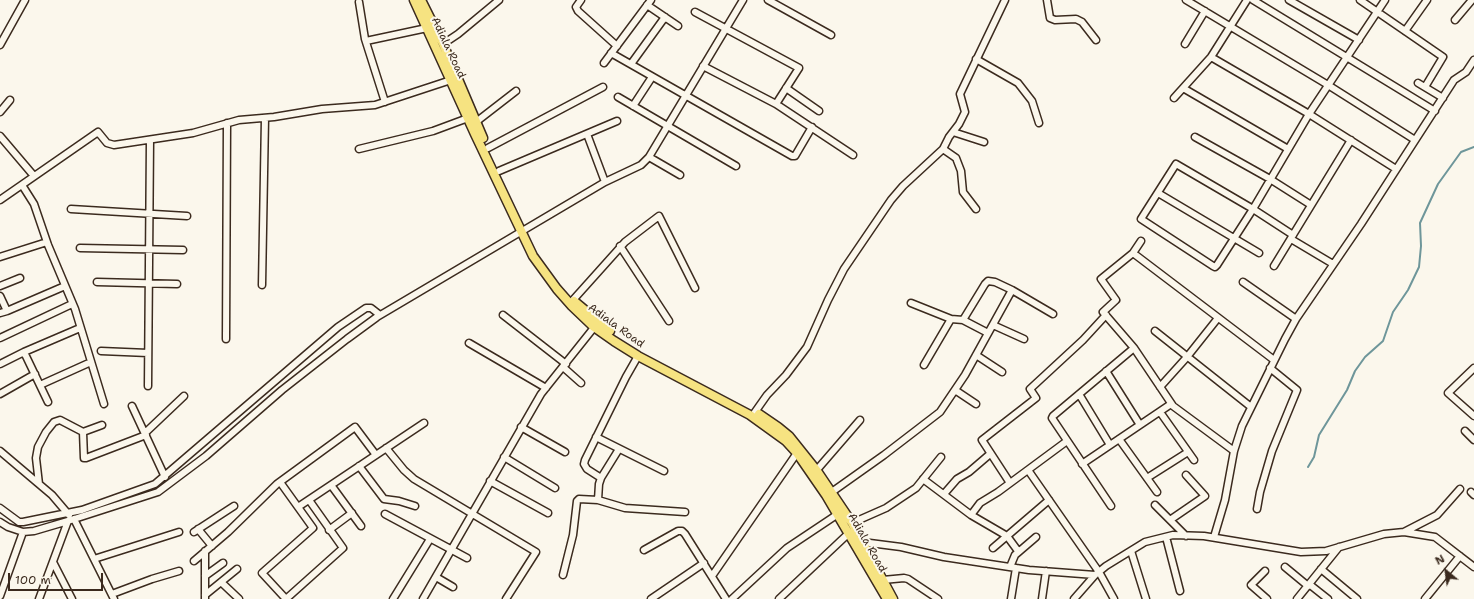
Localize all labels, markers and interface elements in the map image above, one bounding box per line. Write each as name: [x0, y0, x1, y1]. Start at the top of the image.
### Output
street label: Adiala Road: [428, 15, 468, 81]
street label: Adiala Road: [585, 301, 647, 351]
street label: Adiala Road: [845, 511, 889, 575]
north arrow: [1426, 551, 1466, 591]
text: N: [1432, 551, 1447, 569]
scale bar: [10, 565, 105, 591]
text: 100 m: [15, 572, 51, 588]

